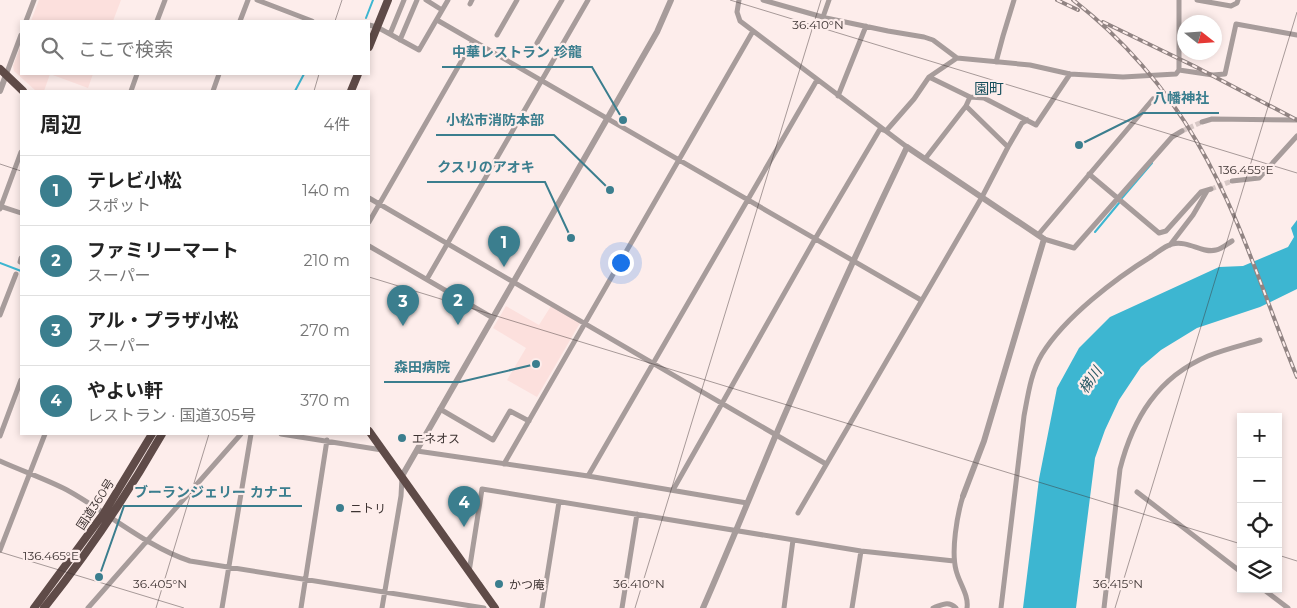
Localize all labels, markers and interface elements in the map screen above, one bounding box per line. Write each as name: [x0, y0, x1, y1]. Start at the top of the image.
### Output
north arrow: [1177, 15, 1222, 60]
text: 36.410°N: [792, 17, 844, 32]
search box: [20, 20, 370, 75]
icon: search: [38, 34, 66, 62]
text: ここで検索: [78, 38, 173, 61]
callout: 中華レストラン 珍龍: [442, 38, 592, 67]
text: 中華レストラン 珍龍: [452, 43, 582, 61]
district label: 園町: [974, 79, 1004, 98]
callout: 八幡神社: [1143, 84, 1219, 113]
text: 八幡神社: [1153, 89, 1209, 107]
callout: 小松市消防本部: [436, 106, 554, 135]
text: 小松市消防本部: [446, 111, 544, 129]
text: 周辺: [40, 112, 82, 137]
text: 4件: [323, 115, 350, 134]
callout: クスリのアオキ: [427, 153, 545, 182]
text: クスリのアオキ: [437, 158, 535, 176]
text: 136.455°E: [1218, 162, 1274, 177]
text: テレビ小松: [87, 169, 182, 192]
text: 1: [53, 181, 59, 200]
text: 140 m: [302, 181, 350, 200]
text: スポット: [87, 196, 151, 215]
pin: 1: [488, 226, 520, 267]
text: ファミリーマート: [87, 239, 239, 262]
your location: [608, 250, 634, 276]
text: 2: [51, 251, 61, 270]
text: 210 m: [303, 251, 350, 270]
text: スーパー: [87, 266, 151, 285]
pin: 2: [442, 284, 474, 325]
pin: 3: [387, 285, 419, 326]
text: アル・プラザ小松: [87, 309, 239, 332]
text: 3: [51, 321, 61, 340]
text: 270 m: [300, 321, 350, 340]
text: スーパー: [87, 336, 151, 355]
callout: 森田病院: [384, 353, 460, 382]
text: 森田病院: [394, 358, 450, 376]
water label: 梯川: [1075, 362, 1106, 397]
text: やよい軒: [87, 379, 163, 402]
text: 4: [50, 391, 62, 410]
text: 370 m: [300, 391, 350, 410]
text: レストラン · 国道305号: [87, 406, 256, 425]
map controls: [1237, 413, 1282, 593]
button: +: [1237, 413, 1282, 458]
place label: エネオス: [412, 431, 460, 446]
marker: エネオス: [396, 432, 408, 444]
button: −: [1237, 458, 1282, 503]
street label: 国道360号: [73, 476, 117, 532]
callout: ブーランジェリー カナエ: [124, 477, 302, 506]
text: ブーランジェリー カナエ: [134, 483, 292, 501]
pin: 4: [448, 486, 480, 527]
place label: ニトリ: [350, 501, 386, 516]
marker: ニトリ: [334, 502, 346, 514]
button: locate: [1237, 503, 1282, 548]
text: 136.465°E: [23, 548, 79, 563]
button: layers: [1237, 548, 1282, 593]
text: 36.405°N: [133, 576, 187, 591]
text: 36.410°N: [613, 576, 665, 591]
text: 36.415°N: [1093, 576, 1143, 591]
place label: かつ庵: [509, 577, 545, 592]
marker: かつ庵: [493, 578, 505, 590]

